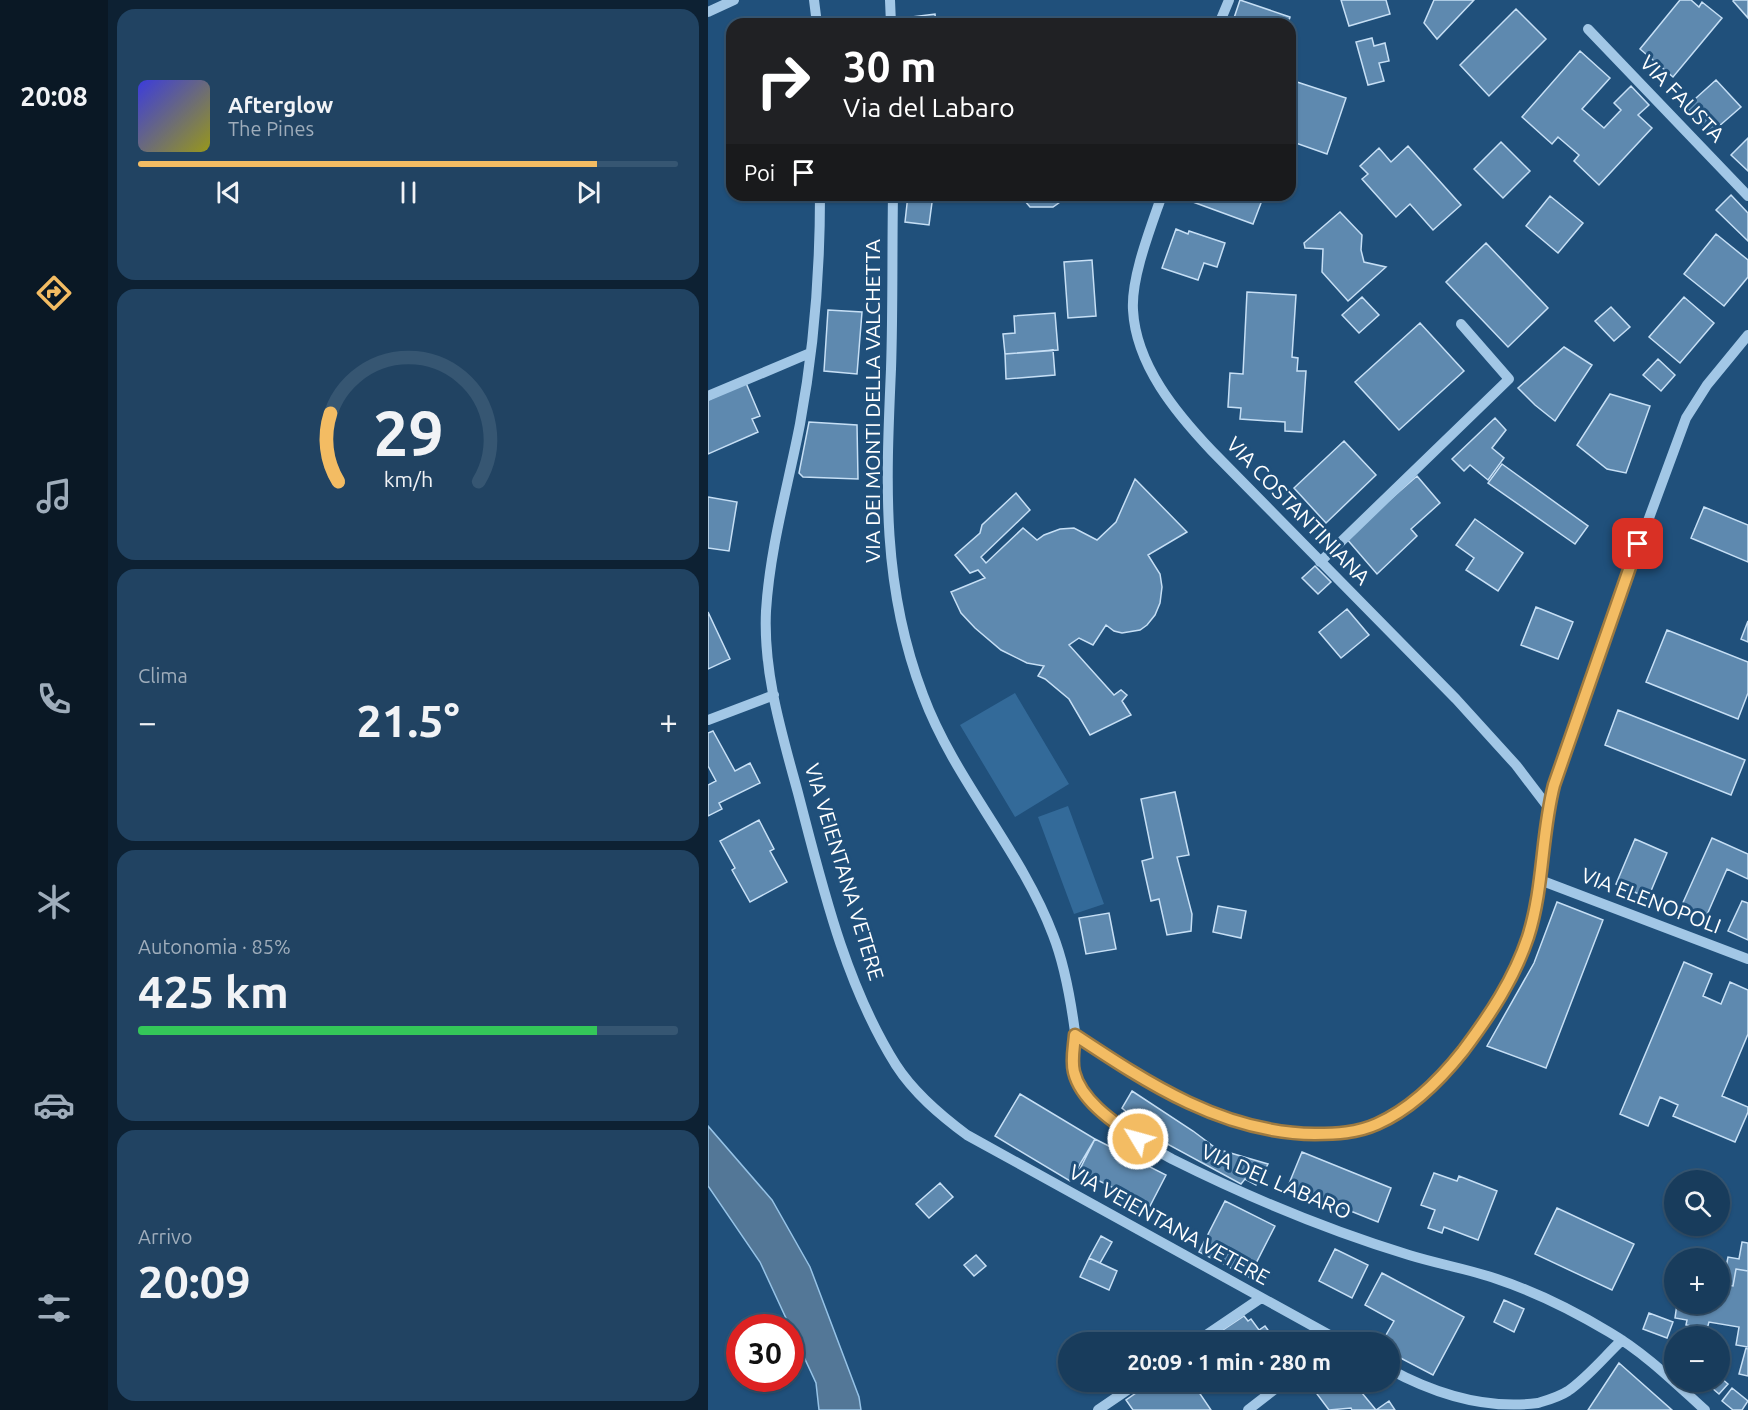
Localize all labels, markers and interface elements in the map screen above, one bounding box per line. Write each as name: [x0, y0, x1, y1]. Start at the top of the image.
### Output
icon: right: [744, 42, 822, 120]
text: 30 m: [843, 43, 937, 90]
street label: VIA FAUSTA: [1636, 50, 1730, 147]
text: 20:08: [20, 81, 88, 111]
text: Afterglow: [228, 92, 333, 117]
text: Via del Labaro: [843, 92, 1015, 122]
text: The Pines: [228, 117, 314, 140]
icon: arrive: [787, 156, 820, 189]
text: Poi: [744, 160, 775, 185]
icon: previous: [212, 176, 245, 209]
icon: pause: [392, 176, 425, 209]
icon: next: [572, 176, 605, 209]
street label: VIA DEI MONTI DELLA VALCHETTA: [860, 239, 884, 563]
icon: directions: [33, 272, 75, 314]
text: 29: [373, 398, 443, 468]
street label: VIA COSTANTINIANA: [1222, 431, 1376, 589]
text: km/h: [383, 467, 433, 491]
icon: music: [33, 475, 75, 517]
pin: [1612, 518, 1663, 569]
icon: arrive: [1621, 527, 1654, 560]
text: Clima: [138, 664, 188, 687]
icon: phone: [33, 678, 75, 720]
text: 21.5°: [356, 695, 460, 746]
text: −: [138, 703, 157, 740]
text: +: [659, 703, 678, 740]
street label: VIA VEIENTANA VETERE: [801, 760, 889, 983]
street label: VIA ELENOPOLI: [1578, 862, 1725, 938]
icon: climate: [33, 881, 75, 923]
text: Autonomia · 85%: [138, 935, 291, 958]
text: 425 km: [138, 966, 289, 1017]
icon: car: [33, 1084, 75, 1126]
position arrow: [1106, 1107, 1170, 1171]
street label: VIA DEL LABARO: [1198, 1139, 1355, 1223]
street label: VIA VEIENTANA VETERE: [1065, 1159, 1274, 1289]
map controls: [1664, 1170, 1730, 1392]
button: search: [1664, 1170, 1730, 1236]
text: Arrivo: [138, 1225, 192, 1248]
button: +: [1664, 1248, 1730, 1314]
text: 20:09: [138, 1256, 251, 1307]
icon: filters: [33, 1287, 75, 1329]
speed limit sign: 30: [726, 1314, 804, 1392]
button: −: [1664, 1326, 1730, 1392]
text: 20:09 · 1 min · 280 m: [1127, 1349, 1331, 1374]

